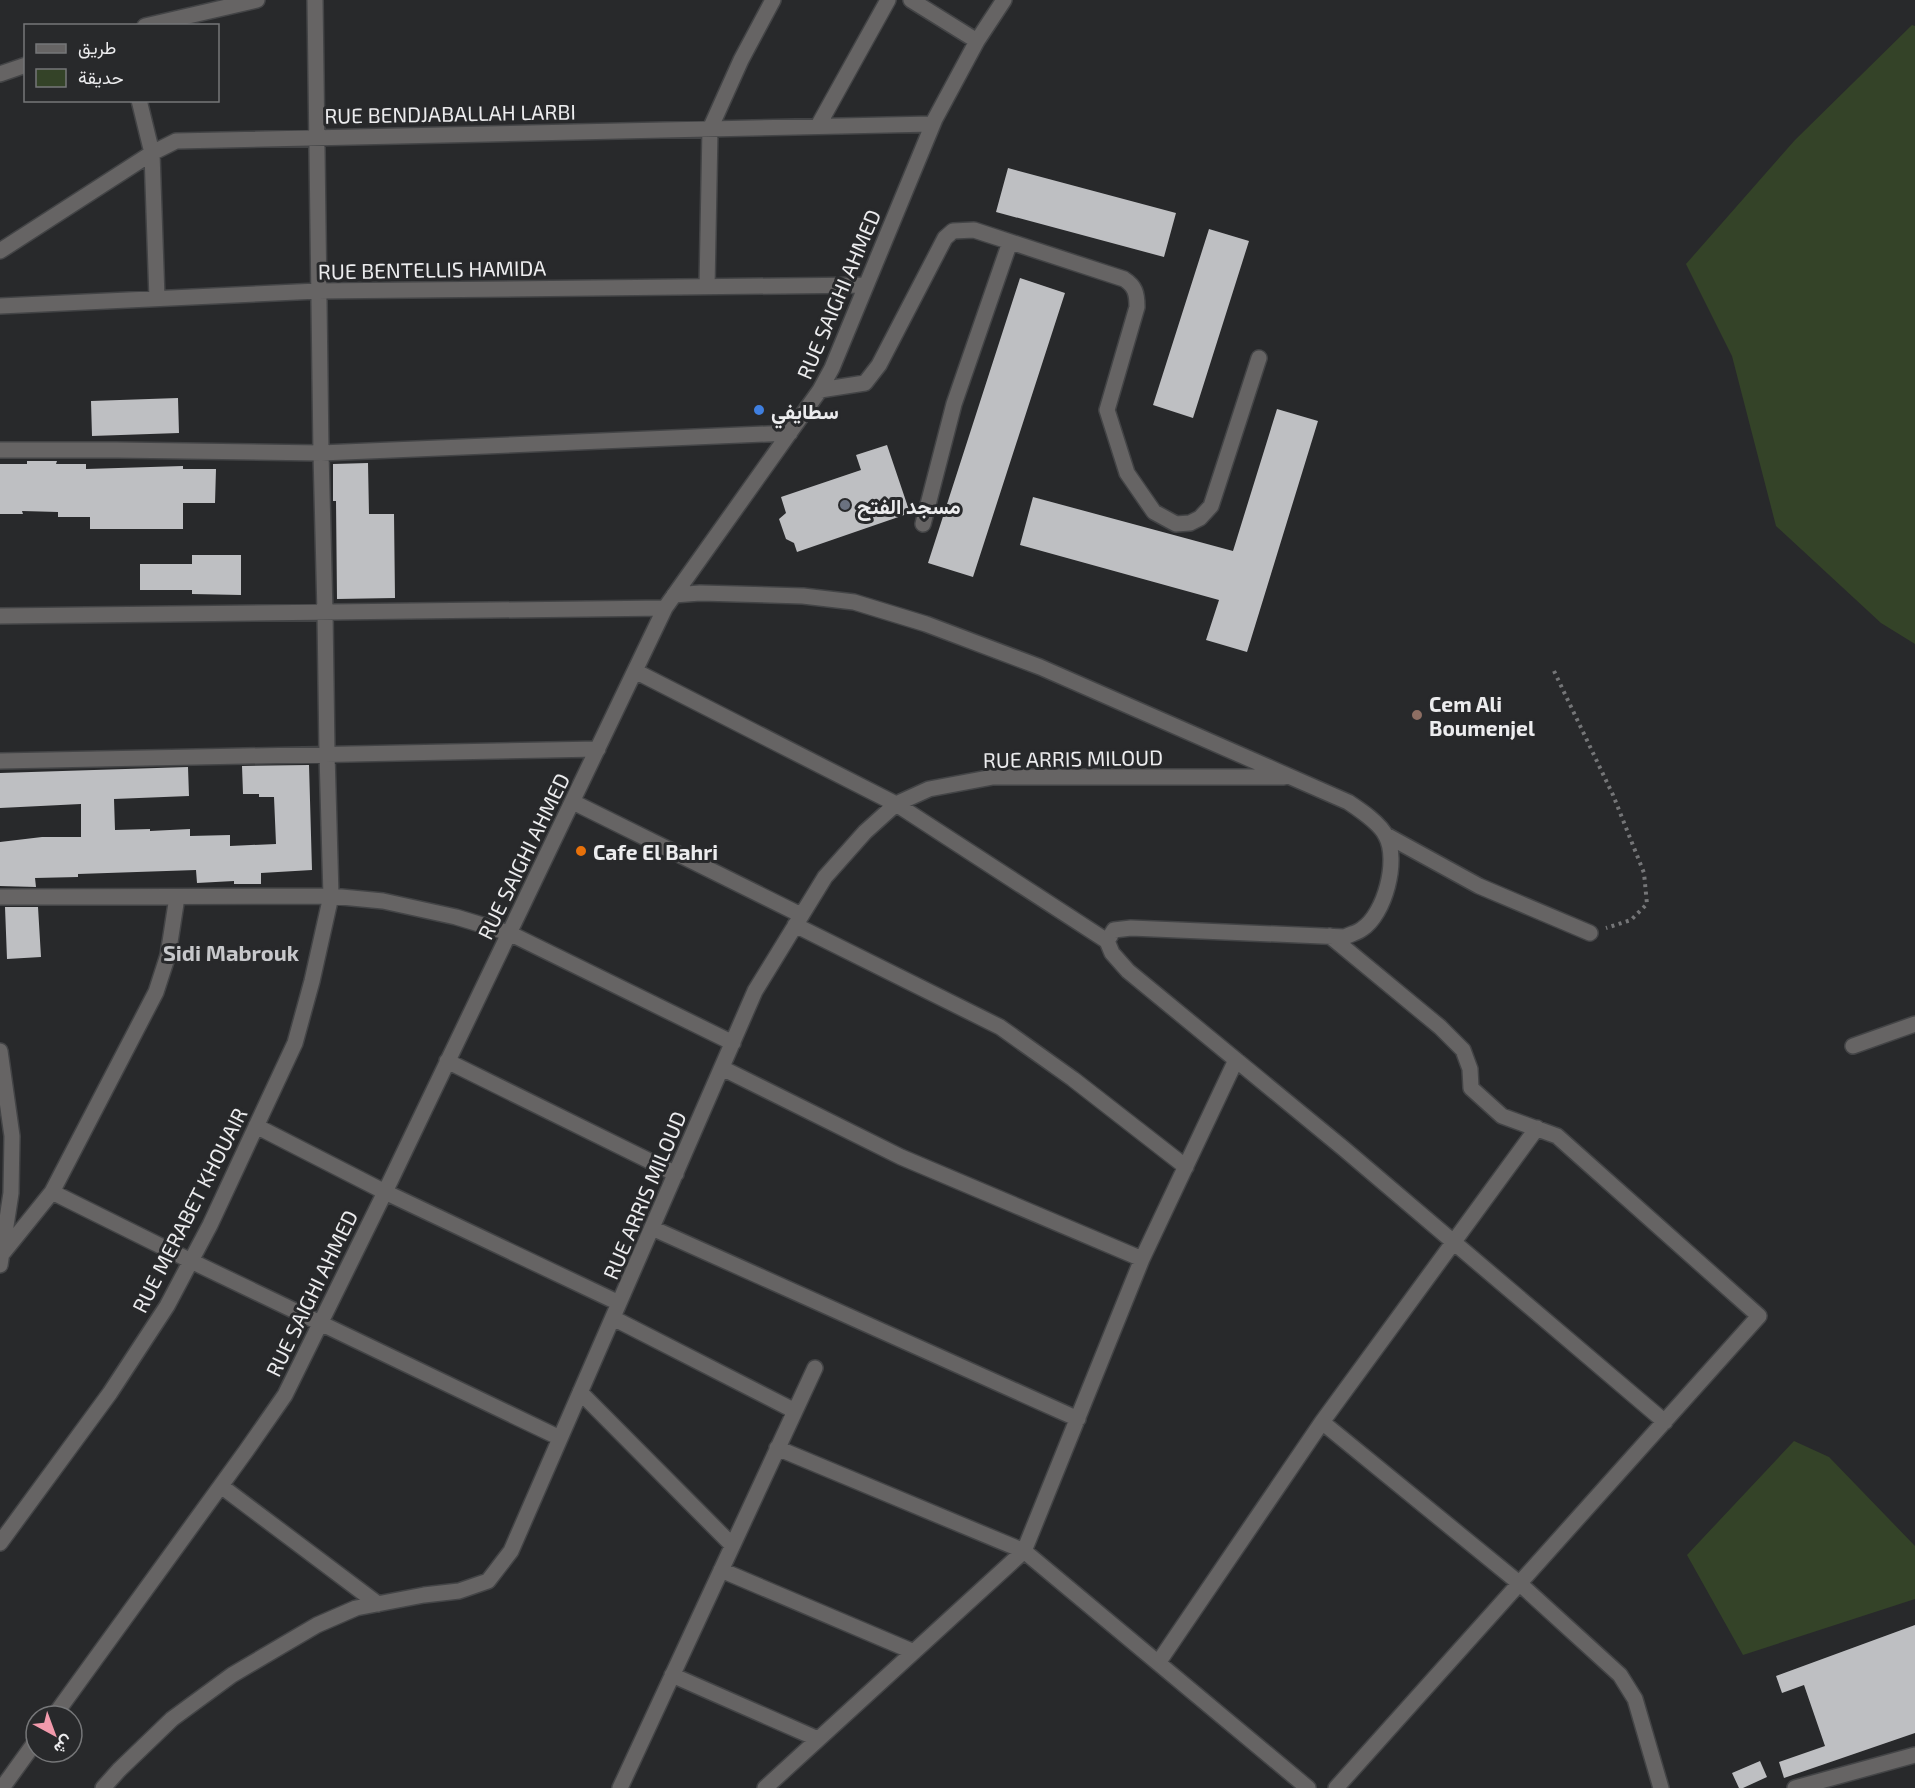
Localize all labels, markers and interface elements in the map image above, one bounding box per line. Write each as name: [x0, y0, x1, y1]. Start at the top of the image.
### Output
legend: [24, 24, 219, 102]
text: طريق: [78, 36, 116, 59]
text: حديقة: [78, 66, 124, 88]
street label: RUE BENDJABALLAH LARBI: [324, 98, 576, 128]
street label: RUE SAIGHI AHMED: [791, 205, 885, 383]
street label: RUE BENTELLIS HAMIDA: [318, 255, 546, 283]
place label: سطايفي: [771, 398, 839, 429]
marker: سطايفي: [752, 403, 766, 417]
place label: مسجد الفتح: [857, 493, 961, 521]
marker: مسجد الفتح: [838, 498, 852, 512]
place label: Cem Ali Boumenjel: [1429, 691, 1535, 740]
marker: Cem Ali Boumenjel: [1410, 708, 1424, 722]
street label: RUE ARRIS MILOUD: [983, 744, 1163, 772]
street label: RUE SAIGHI AHMED: [472, 769, 574, 943]
place label: Cafe El Bahri: [593, 839, 718, 864]
marker: Cafe El Bahri: [574, 844, 588, 858]
district label: Sidi Mabrouk: [163, 939, 300, 965]
street label: RUE MERABET KHOUAIR: [126, 1103, 252, 1317]
street label: RUE ARRIS MILOUD: [597, 1107, 691, 1283]
street label: RUE SAIGHI AHMED: [260, 1206, 362, 1380]
north arrow: [24, 1704, 84, 1764]
text: ش: [50, 1731, 78, 1759]

